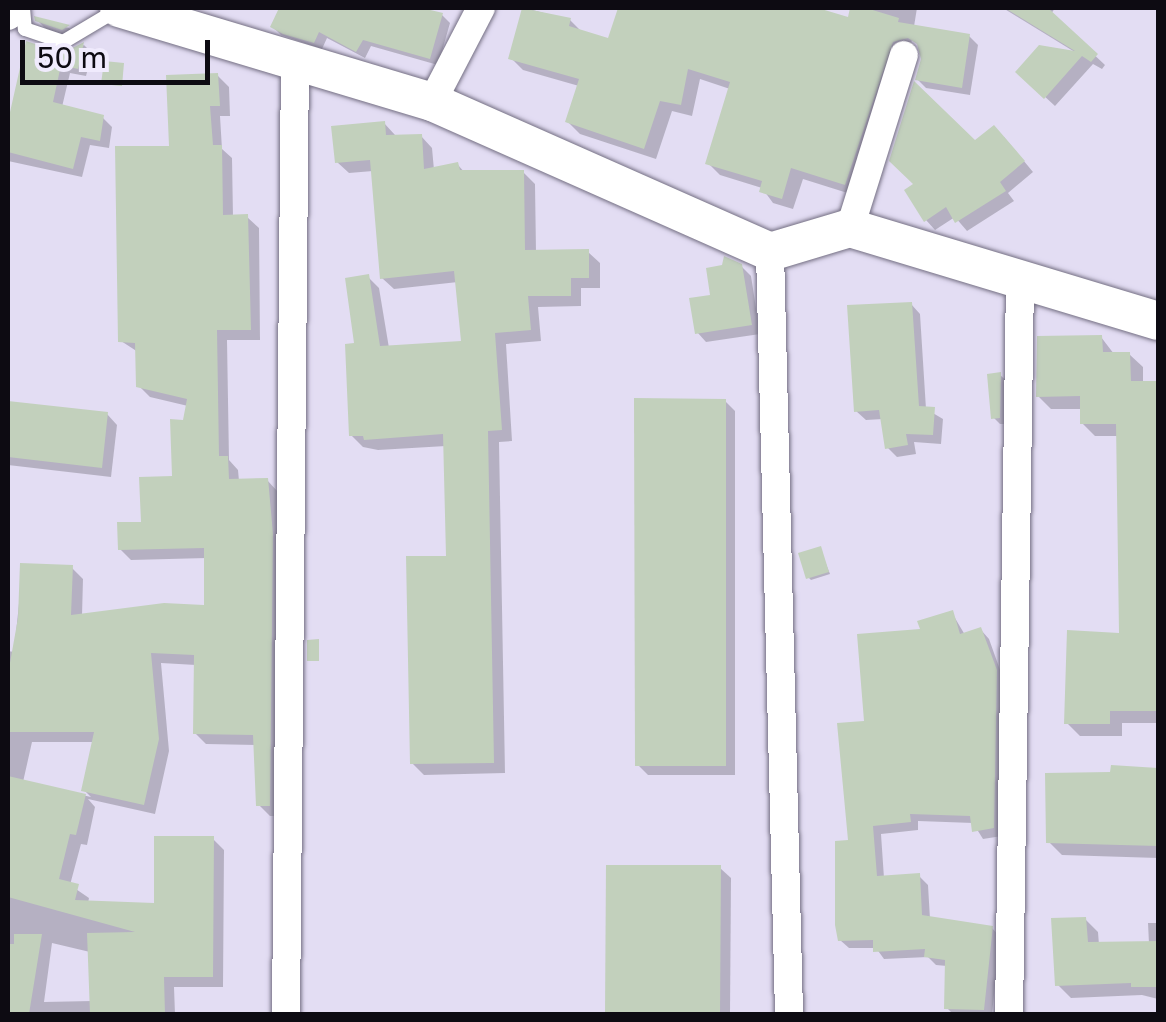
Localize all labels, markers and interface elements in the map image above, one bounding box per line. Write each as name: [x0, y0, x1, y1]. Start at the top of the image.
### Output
scale bar: [25, 20, 215, 82]
text: 50 m: [37, 39, 107, 75]

